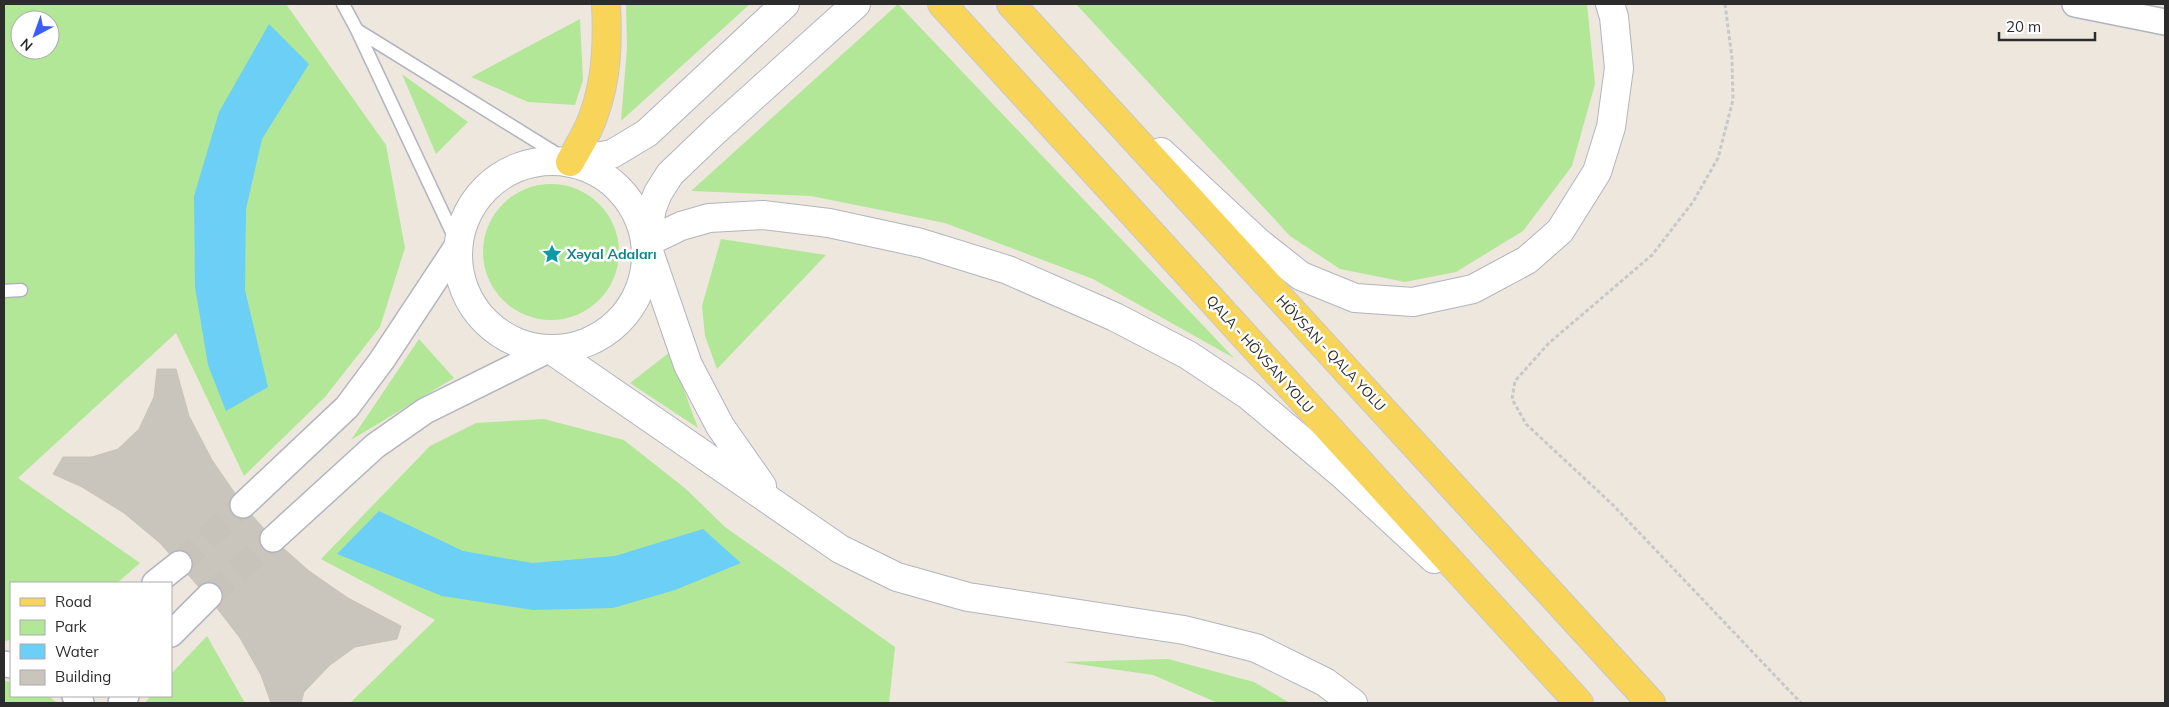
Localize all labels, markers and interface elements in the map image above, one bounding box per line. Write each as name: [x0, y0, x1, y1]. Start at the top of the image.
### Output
north arrow: [10, 10, 60, 60]
scale bar: [1999, 10, 2095, 42]
text: 20 m: [2006, 17, 2041, 36]
text: N: [17, 35, 36, 55]
place icon: Xəyal Adaları: [541, 243, 563, 265]
place label: Xəyal Adaları: [566, 245, 657, 263]
street label: QALA - HÖVSAN YOLU: [1202, 291, 1318, 417]
street label: HÖVSAN - QALA YOLU: [1273, 291, 1389, 415]
legend: [10, 582, 172, 697]
text: Road: [55, 592, 92, 611]
text: Park: [55, 617, 87, 636]
text: Water: [55, 642, 99, 661]
text: Building: [55, 667, 111, 686]

